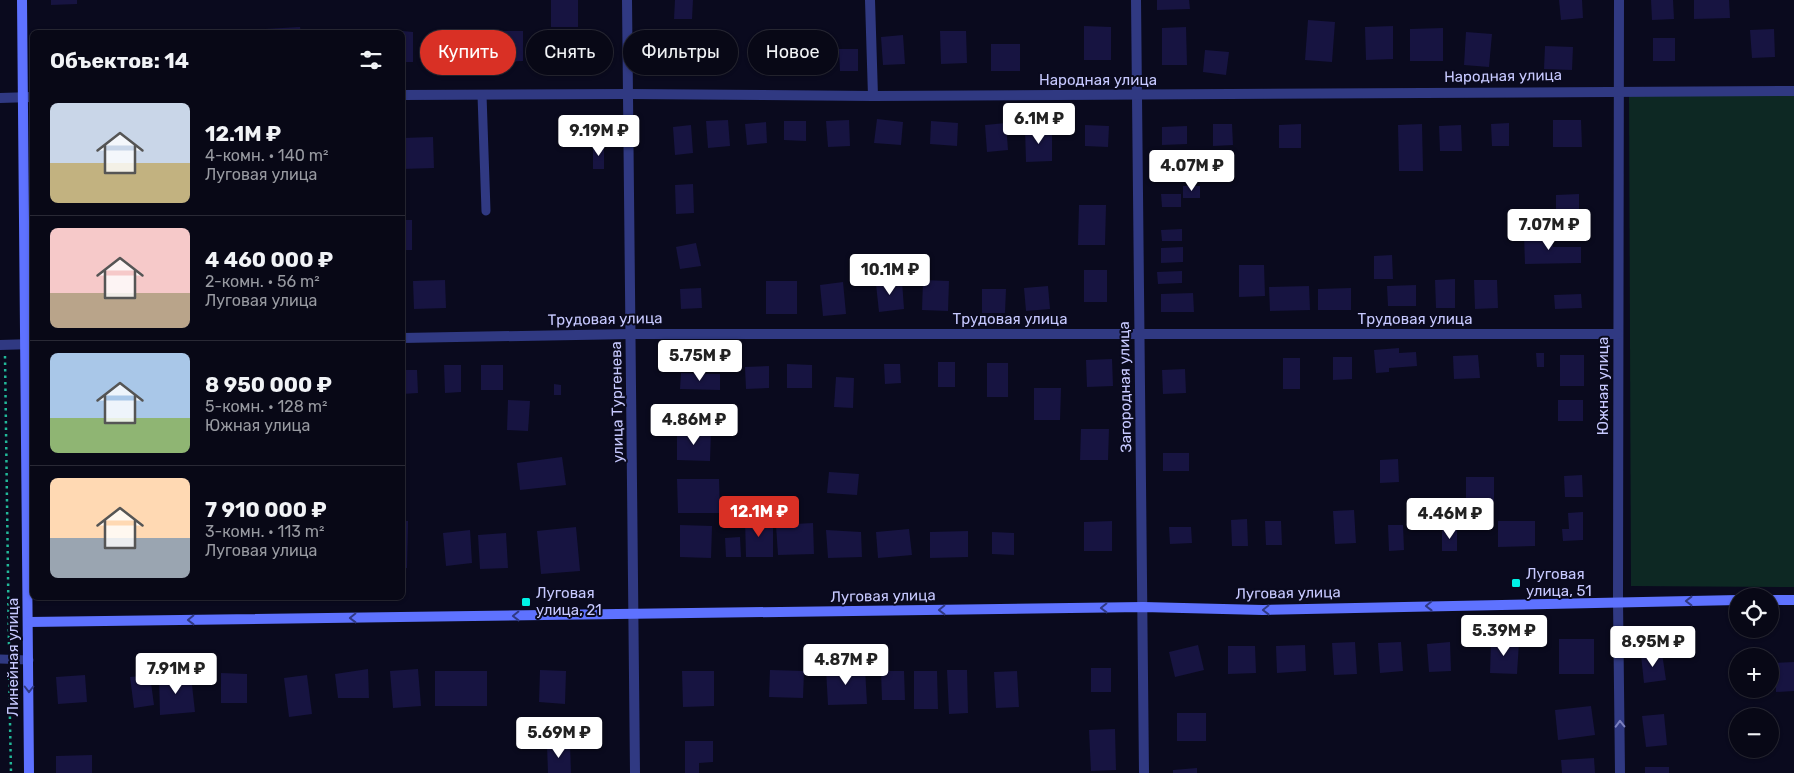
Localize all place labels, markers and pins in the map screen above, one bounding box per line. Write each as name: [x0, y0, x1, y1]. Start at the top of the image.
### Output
pin: 6.1M ₽: [998, 102, 1080, 145]
pin: 9.19M ₽: [553, 114, 645, 157]
pin: 4.07M ₽: [1146, 150, 1238, 192]
pin: 7.07M ₽: [1503, 208, 1595, 251]
pin: 10.1M ₽: [844, 254, 936, 296]
pin: 5.75M ₽: [654, 340, 746, 382]
pin: 4.86M ₽: [648, 404, 740, 446]
pin: 12.1M ₽: [713, 496, 805, 538]
pin: 4.46M ₽: [1404, 498, 1496, 540]
place label: Луговая улица, 51: [1526, 565, 1592, 600]
marker: Луговая улица, 51: [1510, 577, 1522, 589]
place label: Луговая улица, 21: [536, 584, 602, 619]
marker: Луговая улица, 21: [520, 596, 532, 608]
pin: 5.39M ₽: [1458, 614, 1550, 657]
pin: 8.95M ₽: [1607, 626, 1699, 668]
pin: 4.87M ₽: [800, 644, 892, 686]
pin: 7.91M ₽: [130, 652, 222, 695]
pin: 5.69M ₽: [513, 716, 605, 759]

